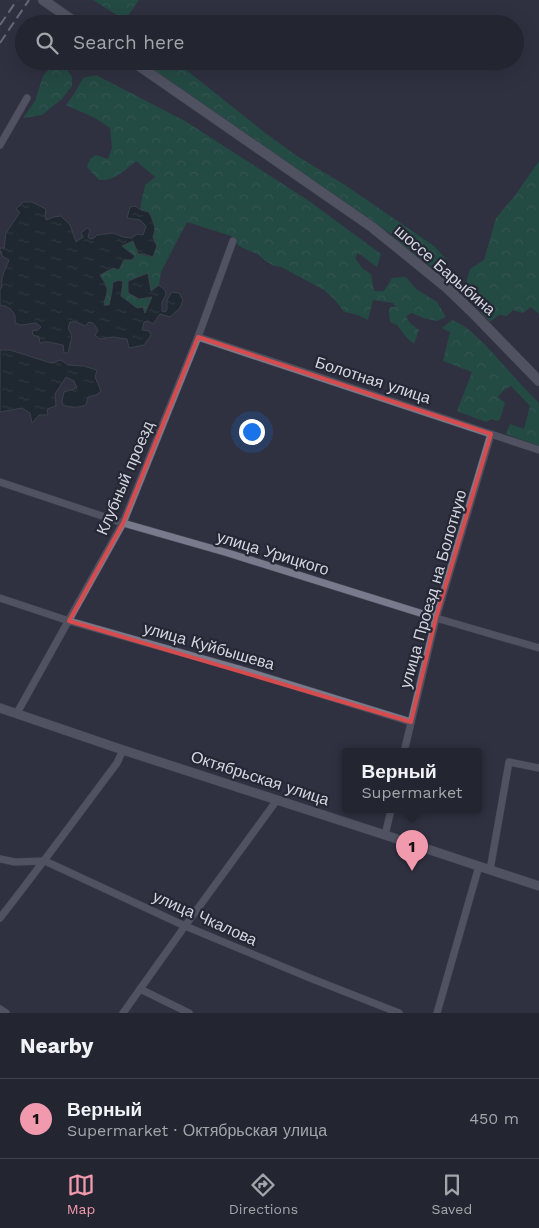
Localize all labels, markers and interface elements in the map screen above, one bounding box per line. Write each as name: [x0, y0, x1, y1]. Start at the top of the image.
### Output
search box: [15, 15, 524, 70]
icon: search: [33, 29, 61, 57]
text: Search here: [73, 31, 184, 54]
street label: шоссе Барыбина: [391, 221, 500, 319]
street label: Болотная улица: [313, 352, 433, 408]
street label: Клубный проезд: [92, 418, 158, 538]
your location: [239, 419, 265, 445]
street label: улица Проезд на Болотную: [396, 488, 470, 690]
street label: улица Урицкого: [215, 527, 331, 579]
street label: улица Куйбышева: [141, 618, 277, 674]
street label: Октябрьская улица: [188, 747, 332, 809]
popup: [342, 748, 482, 813]
text: Верный: [361, 760, 437, 783]
text: Supermarket: [361, 783, 463, 802]
pin: 1: [396, 830, 428, 871]
street label: улица Чкалова: [150, 887, 260, 949]
text: Nearby: [20, 1033, 93, 1058]
text: Верный: [67, 1098, 142, 1121]
text: 1: [33, 1109, 39, 1128]
text: 450 m: [469, 1109, 519, 1128]
text: Supermarket · Октябрьская улица: [67, 1121, 327, 1140]
tab: Map: [67, 1171, 95, 1217]
tab: Directions: [229, 1171, 298, 1217]
tab: Saved: [432, 1171, 472, 1217]

